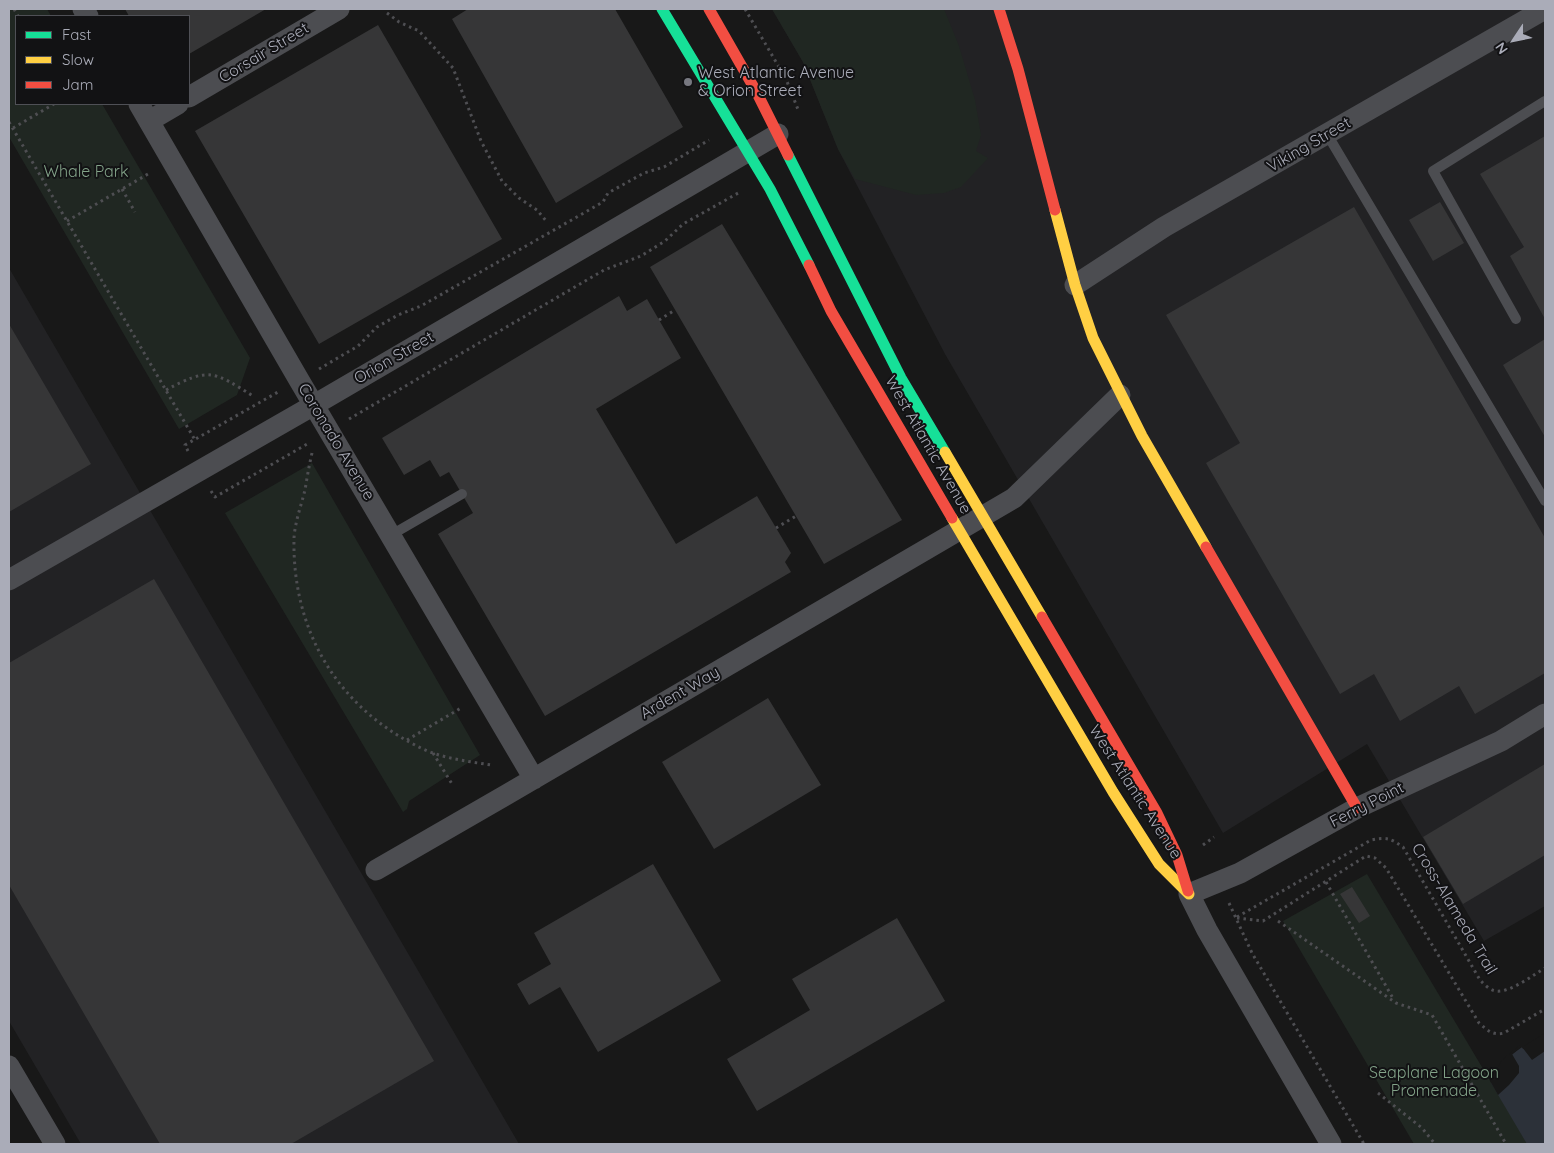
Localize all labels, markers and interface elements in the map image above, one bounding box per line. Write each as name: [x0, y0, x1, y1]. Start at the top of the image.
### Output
legend: [15, 15, 190, 105]
north arrow: [1489, 15, 1539, 65]
street label: Corsair Street: [216, 19, 312, 87]
text: Fast: [62, 25, 91, 44]
text: N: [1491, 39, 1512, 58]
text: Slow: [62, 50, 94, 69]
place label: West Atlantic Avenue & Orion Street: [698, 63, 854, 101]
text: Jam: [62, 75, 93, 94]
marker: West Atlantic Avenue & Orion Street: [682, 76, 694, 88]
street label: Viking Street: [1264, 113, 1354, 177]
park label: Whale Park: [43, 162, 129, 182]
street label: Orion Street: [351, 327, 437, 389]
street label: West Atlantic Avenue: [881, 373, 975, 517]
street label: Coronado Avenue: [294, 380, 378, 504]
street label: Ardent Way: [637, 663, 723, 723]
street label: West Atlantic Avenue: [1084, 721, 1186, 863]
street label: Ferry Point: [1327, 778, 1407, 832]
street label: Cross-Alameda Trail: [1407, 840, 1501, 978]
park label: Seaplane Lagoon Promenade: [1369, 1063, 1499, 1101]

